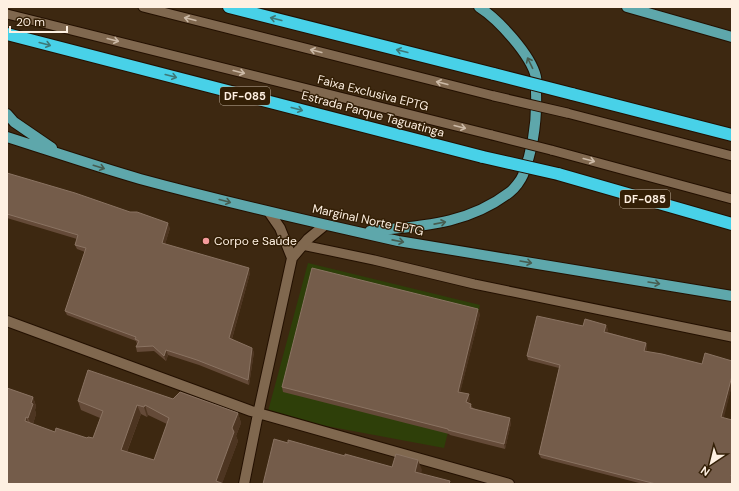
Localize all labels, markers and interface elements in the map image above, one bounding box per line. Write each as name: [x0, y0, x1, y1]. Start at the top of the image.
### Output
scale bar: [10, 8, 67, 34]
text: 20 m: [16, 14, 45, 30]
one-way arrow: [184, 15, 197, 22]
one-way arrow: [270, 15, 283, 22]
one-way arrow: [106, 37, 119, 45]
one-way arrow: [38, 41, 51, 48]
one-way arrow: [310, 47, 323, 54]
one-way arrow: [396, 47, 409, 54]
one-way arrow: [525, 57, 533, 69]
one-way arrow: [232, 69, 245, 76]
street label: Faixa Exclusiva EPTG: [316, 71, 430, 115]
one-way arrow: [164, 73, 177, 81]
one-way arrow: [436, 79, 449, 86]
road number: DF-085: [220, 87, 270, 105]
street label: Estrada Parque Taguatinga: [300, 87, 446, 141]
one-way arrow: [290, 106, 303, 113]
one-way arrow: [453, 124, 466, 132]
one-way arrow: [582, 157, 595, 164]
one-way arrow: [93, 164, 106, 171]
road number: DF-085: [620, 190, 670, 208]
one-way arrow: [218, 198, 231, 205]
street label: Marginal Norte EPTG: [311, 200, 425, 240]
one-way arrow: [433, 219, 446, 227]
place label: Corpo e Saúde: [214, 233, 297, 249]
marker: Corpo e Saúde: [201, 236, 211, 246]
one-way arrow: [391, 237, 404, 245]
one-way arrow: [519, 259, 532, 267]
one-way arrow: [647, 279, 660, 287]
north arrow: [691, 443, 731, 483]
text: N: [698, 463, 713, 479]

